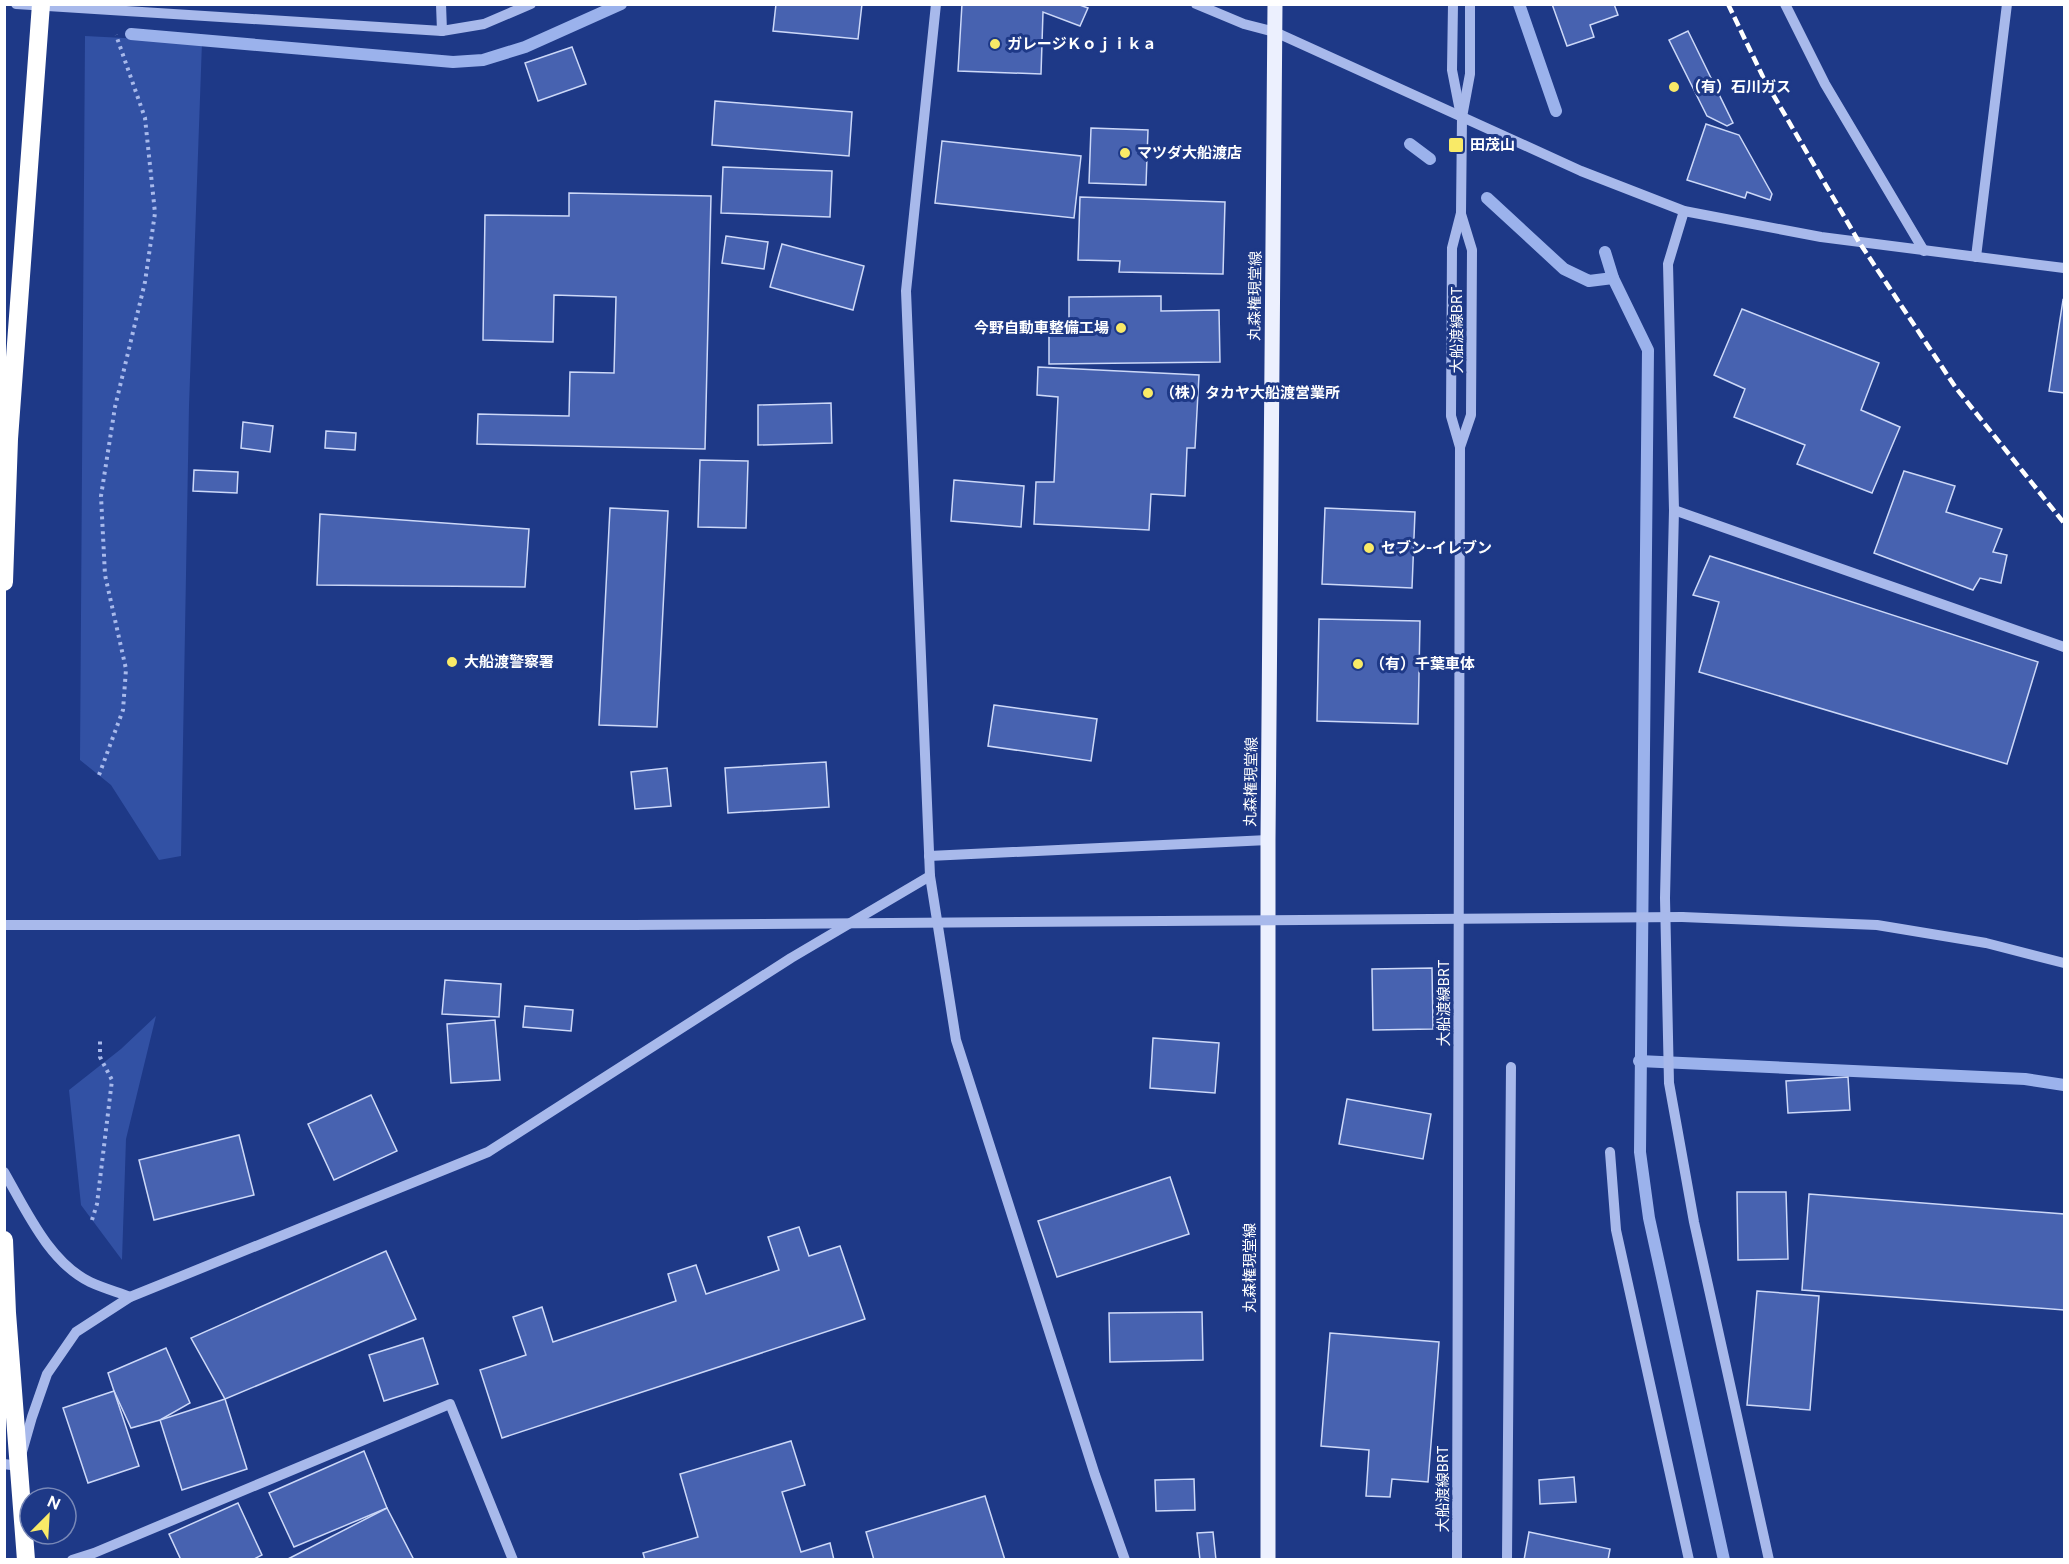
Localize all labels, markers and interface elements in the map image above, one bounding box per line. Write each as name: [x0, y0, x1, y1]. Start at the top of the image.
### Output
place label: ガレージＫｏｊｉｋａ: [1007, 35, 1157, 53]
marker: ガレージＫｏｊｉｋａ: [988, 37, 1002, 51]
place label: （有）石川ガス: [1686, 78, 1791, 96]
marker: （有）石川ガス: [1667, 80, 1681, 94]
marker: 田茂山: [1447, 136, 1465, 154]
place label: 田茂山: [1470, 136, 1515, 154]
place label: マツダ大船渡店: [1137, 144, 1242, 162]
marker: マツダ大船渡店: [1118, 146, 1132, 160]
street label: 丸森権現堂線: [1245, 251, 1265, 341]
street label: 大船渡線BRT: [1448, 286, 1466, 373]
place label: 今野自動車整備工場: [974, 319, 1109, 337]
marker: 今野自動車整備工場: [1114, 321, 1128, 335]
place label: （株）タカヤ大船渡営業所: [1160, 384, 1340, 402]
marker: （株）タカヤ大船渡営業所: [1141, 386, 1155, 400]
place label: セブン-イレブン: [1381, 539, 1492, 557]
marker: セブン-イレブン: [1362, 541, 1376, 555]
place label: 大船渡警察署: [464, 653, 554, 671]
marker: 大船渡警察署: [445, 655, 459, 669]
place label: （有）千葉車体: [1370, 655, 1475, 673]
marker: （有）千葉車体: [1351, 657, 1365, 671]
street label: 丸森権現堂線: [1241, 737, 1261, 827]
street label: 大船渡線BRT: [1435, 959, 1453, 1046]
street label: 丸森権現堂線: [1241, 1223, 1259, 1313]
street label: 大船渡線BRT: [1434, 1445, 1452, 1532]
north arrow: [18, 1486, 78, 1546]
text: N: [44, 1492, 63, 1514]

